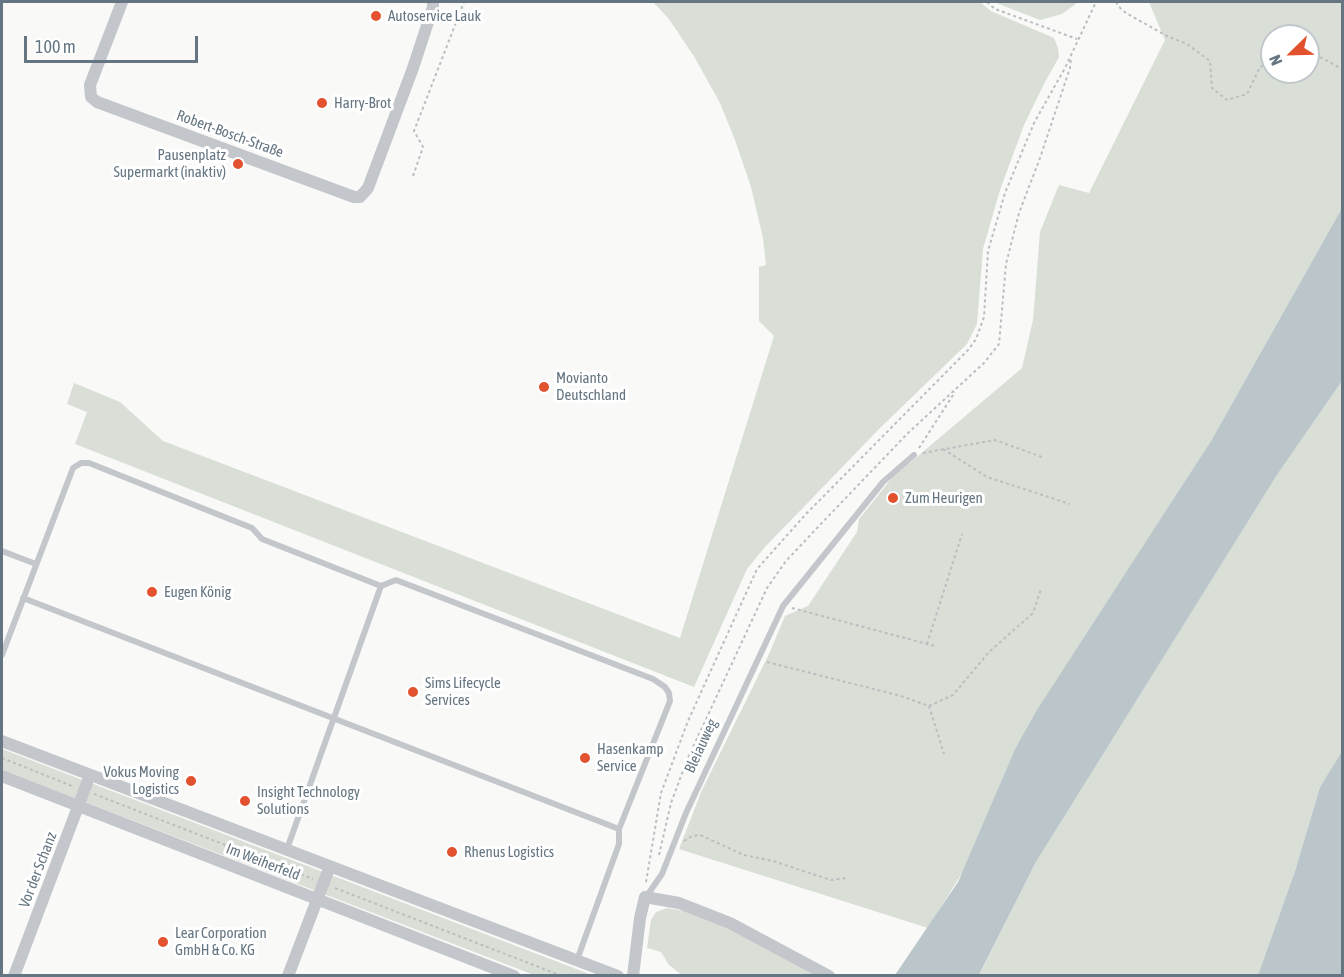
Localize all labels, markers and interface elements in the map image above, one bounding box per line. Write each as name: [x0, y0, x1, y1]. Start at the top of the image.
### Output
place label: Autoservice Lauk: [388, 7, 481, 25]
marker: Autoservice Lauk: [369, 9, 383, 23]
scale bar: [27, 24, 201, 62]
north arrow: [1260, 24, 1320, 84]
text: 100 m: [35, 36, 76, 57]
text: N: [1265, 52, 1285, 68]
place label: Harry-Brot: [334, 94, 391, 112]
marker: Harry-Brot: [315, 96, 329, 110]
street label: Robert-Bosch-Straße: [174, 106, 286, 162]
place label: Pausenplatz Supermarkt (inaktiv): [113, 146, 226, 181]
marker: Pausenplatz Supermarkt (inaktiv): [231, 157, 245, 171]
place label: Movianto Deutschland: [556, 369, 626, 404]
marker: Movianto Deutschland: [537, 380, 551, 394]
place label: Zum Heurigen: [905, 489, 983, 507]
marker: Zum Heurigen: [886, 491, 900, 505]
place label: Eugen König: [164, 583, 231, 601]
marker: Eugen König: [145, 585, 159, 599]
place label: Sims Lifecycle Services: [425, 674, 501, 709]
marker: Sims Lifecycle Services: [406, 685, 420, 699]
street label: Bleiauweg: [681, 716, 721, 776]
place label: Hasenkamp Service: [597, 740, 664, 775]
marker: Hasenkamp Service: [578, 751, 592, 765]
place label: Vokus Moving Logistics: [104, 763, 179, 798]
marker: Vokus Moving Logistics: [184, 774, 198, 788]
place label: Insight Technology Solutions: [257, 783, 360, 818]
marker: Insight Technology Solutions: [238, 794, 252, 808]
street label: Vor der Schanz: [15, 830, 61, 910]
street label: Im Weiherfeld: [224, 840, 302, 884]
place label: Rhenus Logistics: [464, 843, 554, 861]
marker: Rhenus Logistics: [445, 845, 459, 859]
place label: Lear Corporation GmbH & Co. KG: [175, 924, 267, 959]
marker: Lear Corporation GmbH & Co. KG: [156, 935, 170, 949]

